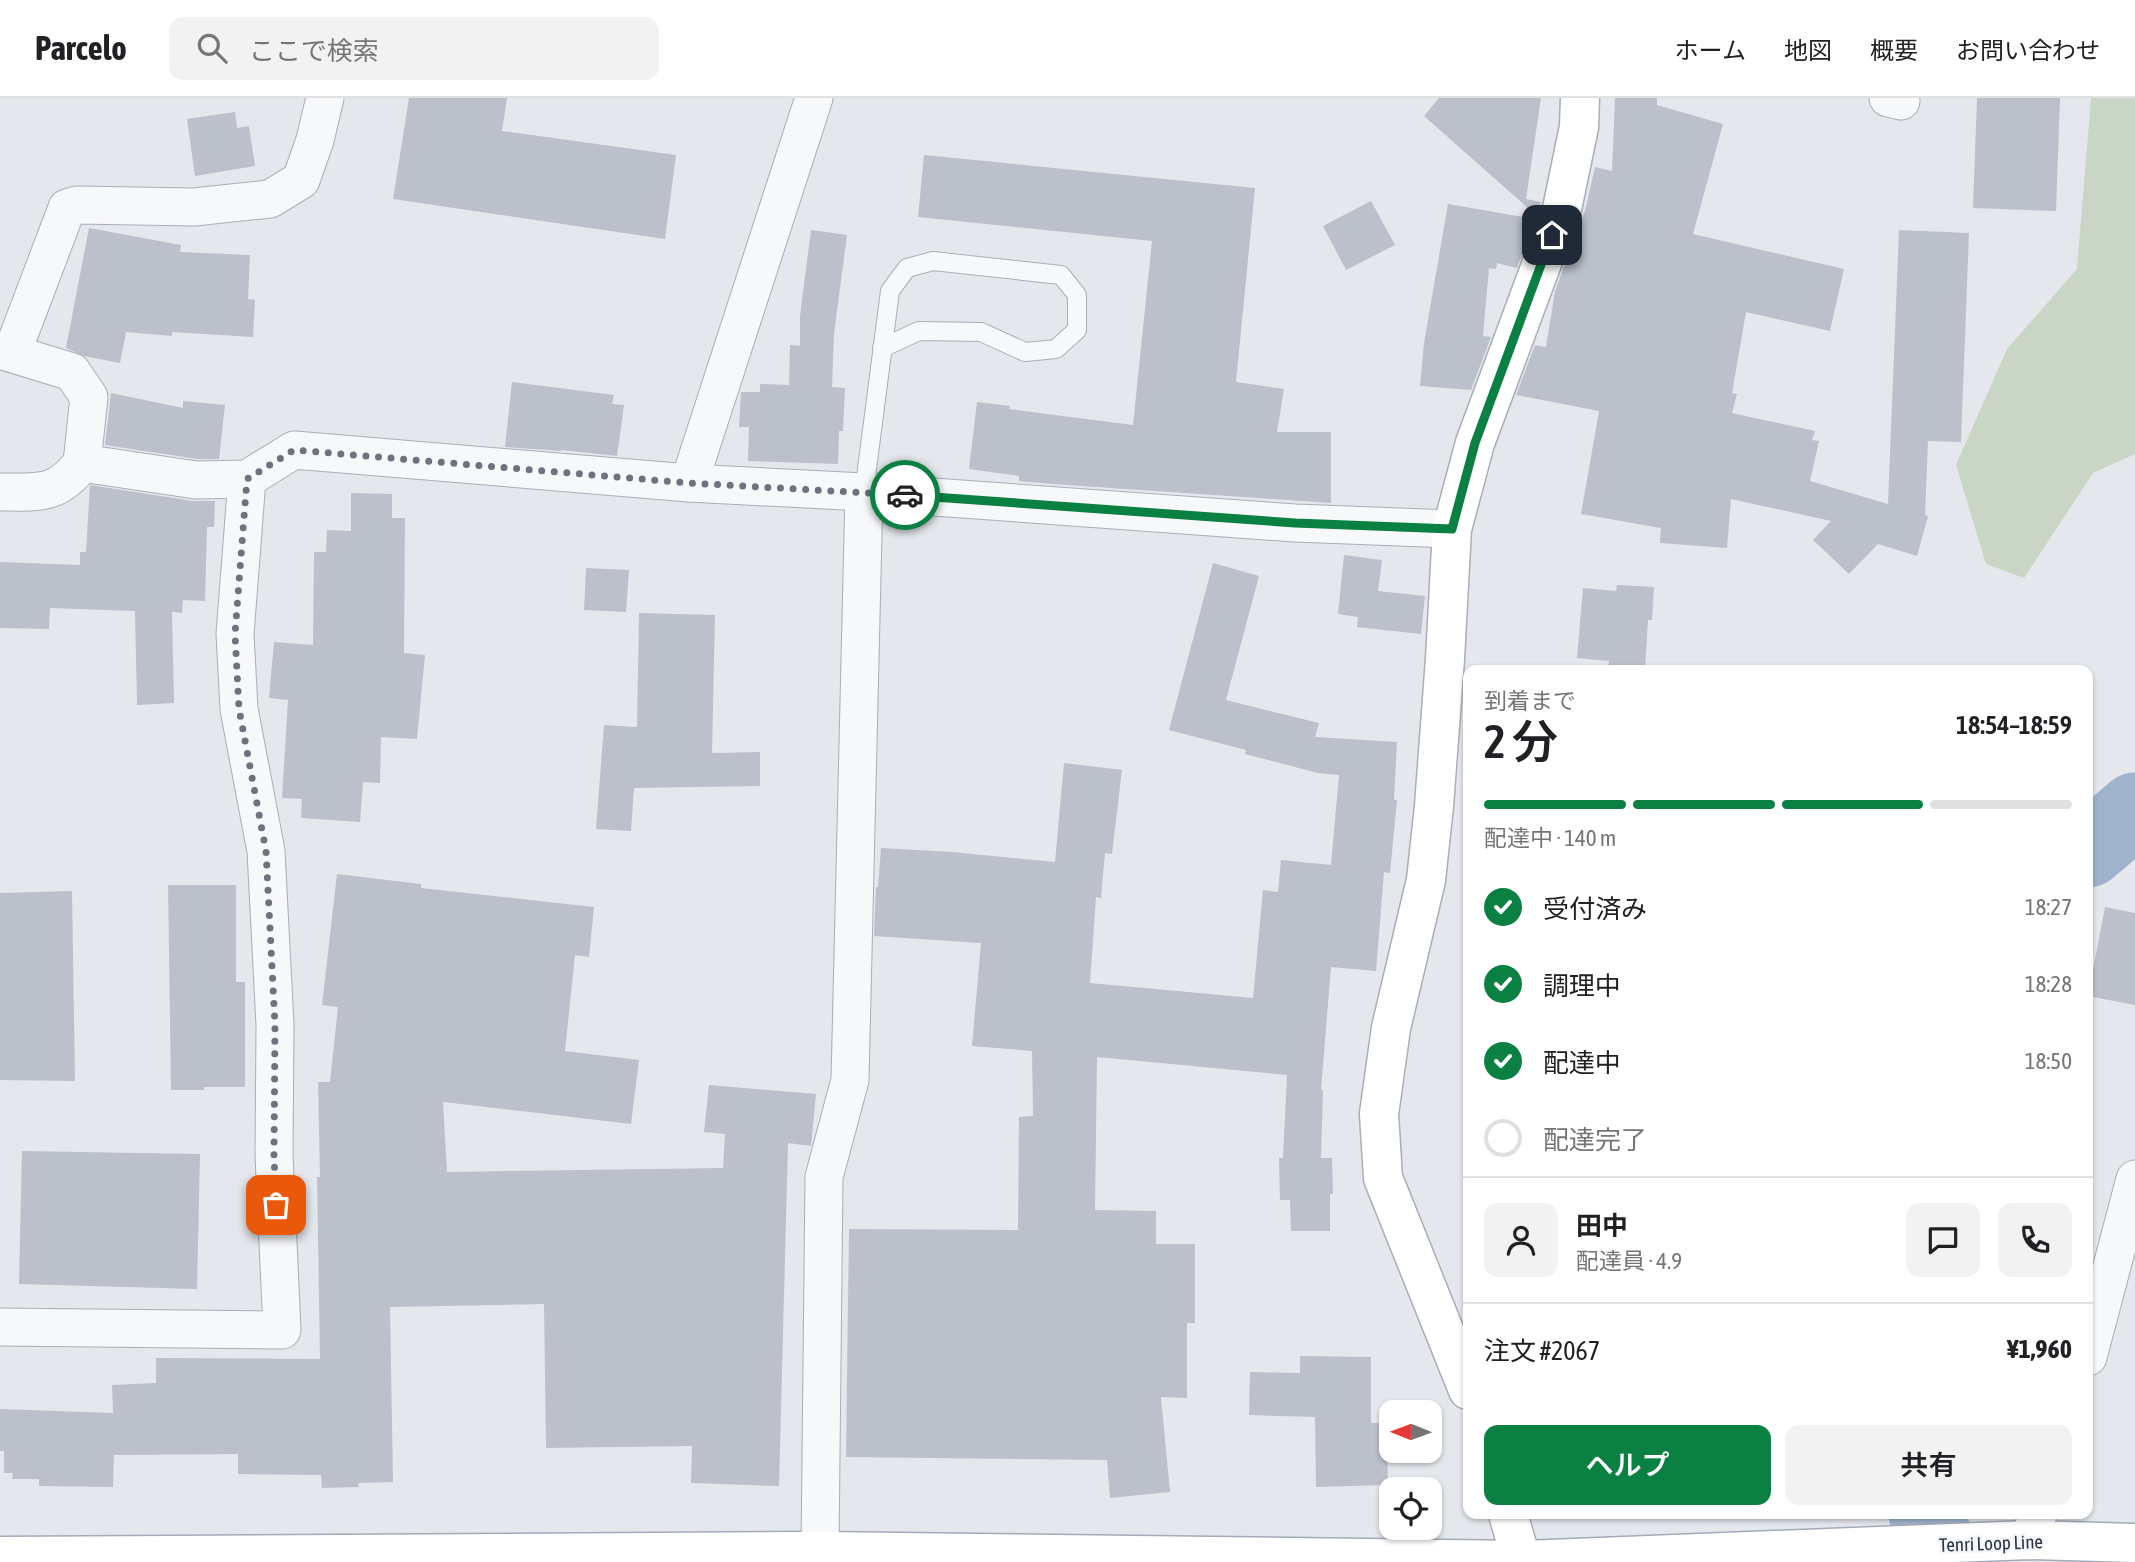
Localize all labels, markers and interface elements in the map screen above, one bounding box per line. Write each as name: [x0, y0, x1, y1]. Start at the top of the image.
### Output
search box: [169, 17, 659, 80]
text: Parcelo: [35, 29, 127, 67]
icon: search: [193, 29, 231, 67]
text: ここで検索: [249, 36, 379, 66]
text: ホーム: [1675, 37, 1746, 64]
text: 地図: [1784, 37, 1832, 64]
text: 概要: [1870, 37, 1918, 64]
text: お問い合わせ: [1956, 37, 2100, 64]
pin: [1522, 205, 1582, 265]
icon: home: [1533, 216, 1571, 254]
courier: [870, 460, 940, 530]
icon: car: [886, 476, 924, 514]
text: 到着まで: [1484, 688, 1576, 714]
text: 18:54–18:59: [1956, 710, 2072, 740]
text: 2 分: [1484, 715, 1558, 768]
text: 配達中 · 140 m: [1484, 825, 1616, 851]
icon: check: [1484, 888, 1522, 926]
text: 受付済み: [1543, 894, 1647, 924]
text: 18:27: [2025, 894, 2072, 920]
icon: check: [1484, 965, 1522, 1003]
text: 調理中: [1543, 971, 1621, 1001]
text: 18:28: [2025, 971, 2072, 997]
icon: check: [1484, 1042, 1522, 1080]
text: 配達中: [1543, 1048, 1621, 1078]
text: 18:50: [2025, 1048, 2072, 1074]
text: 配達完了: [1543, 1125, 1647, 1155]
pin: [246, 1175, 306, 1235]
icon: bag: [257, 1186, 295, 1224]
button: person: [1484, 1203, 1558, 1277]
button: chat: [1906, 1203, 1980, 1277]
button: phone: [1998, 1203, 2072, 1277]
text: 田中: [1576, 1211, 1628, 1241]
text: 配達員 · 4.9: [1576, 1248, 1682, 1274]
text: ¥1,960: [2007, 1334, 2072, 1364]
text: 注文 #2067: [1484, 1336, 1600, 1366]
north arrow: [1379, 1400, 1442, 1463]
map controls: [1379, 1400, 1442, 1540]
button: ヘルプ: [1484, 1425, 1771, 1505]
button: 共有: [1785, 1425, 2072, 1505]
button: locate: [1379, 1477, 1442, 1540]
street label: Tenri Loop Line: [1939, 1530, 2043, 1556]

